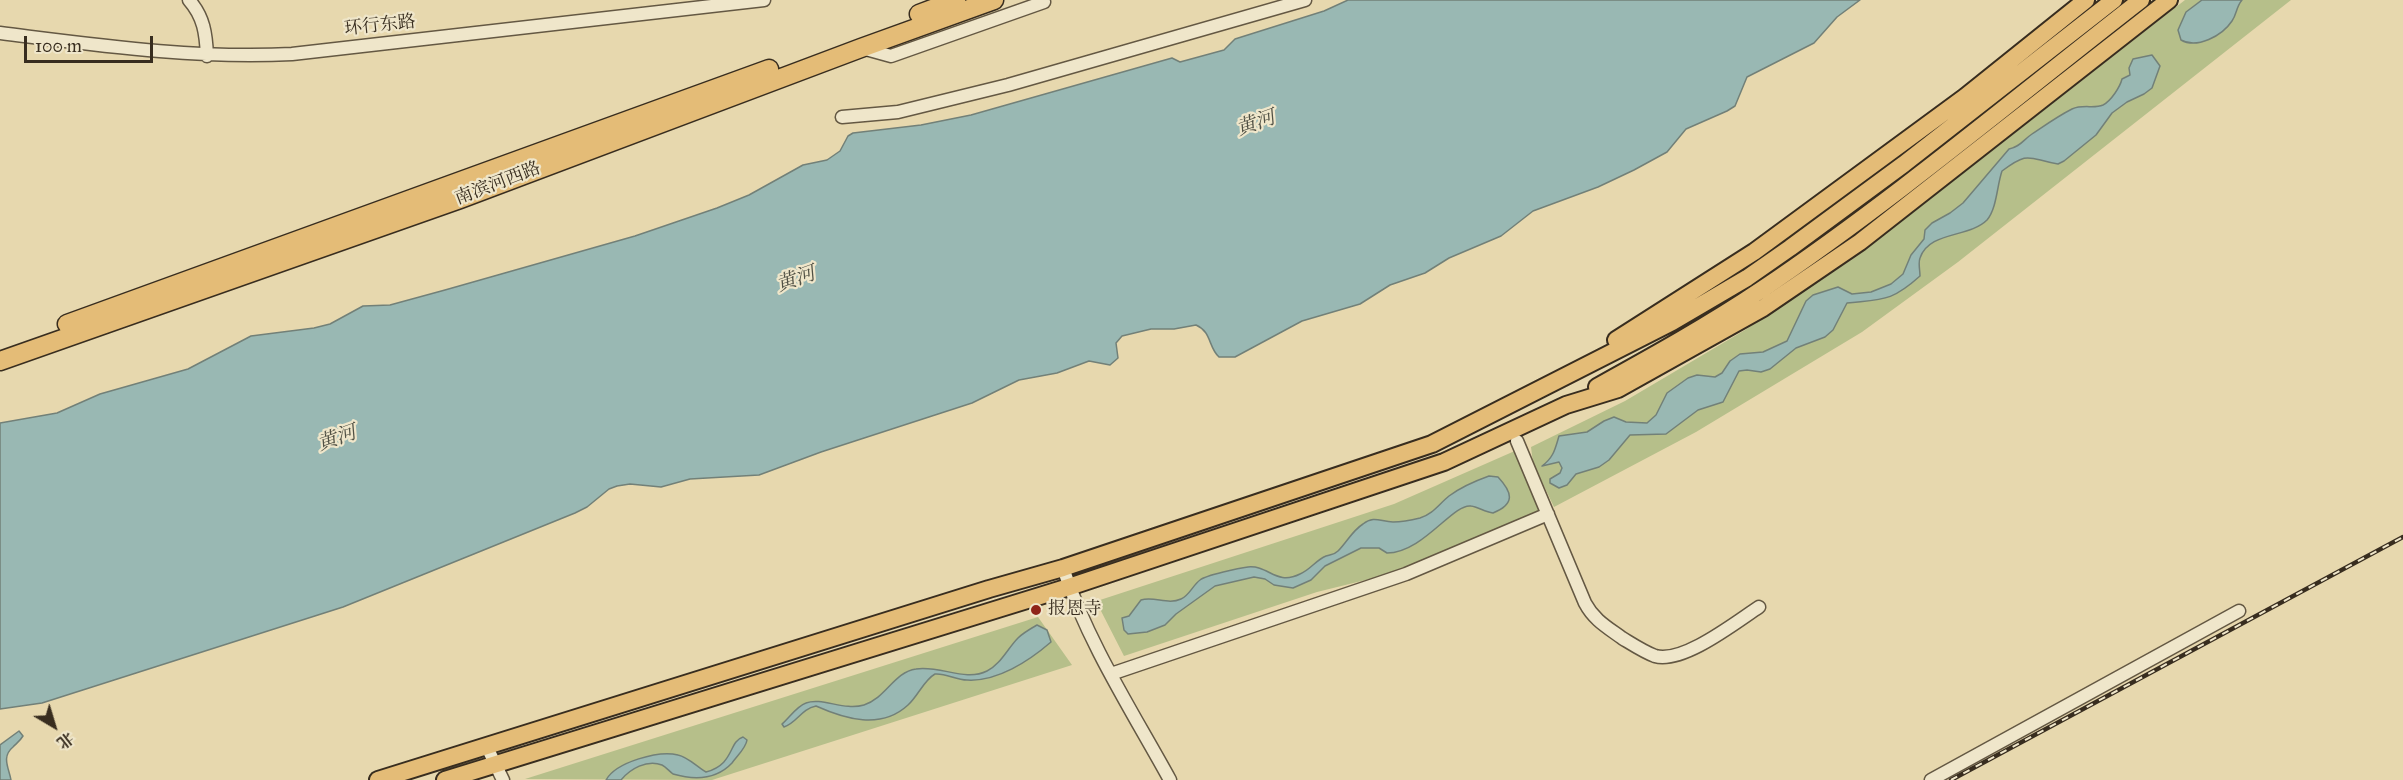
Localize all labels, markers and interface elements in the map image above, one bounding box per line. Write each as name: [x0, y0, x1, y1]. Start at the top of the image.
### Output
street label: 环行东路: [343, 11, 417, 41]
scale bar: [27, 24, 156, 62]
text: 100 m: [35, 35, 82, 57]
water label: 黄河: [1233, 106, 1279, 142]
street label: 南滨河西路: [452, 158, 544, 210]
water label: 黄河: [773, 262, 819, 298]
water label: 黄河: [314, 421, 360, 457]
place label: 报恩寺: [1048, 599, 1102, 621]
marker: 报恩寺: [1029, 603, 1043, 617]
north arrow: [24, 696, 84, 756]
text: 北: [53, 728, 78, 753]

